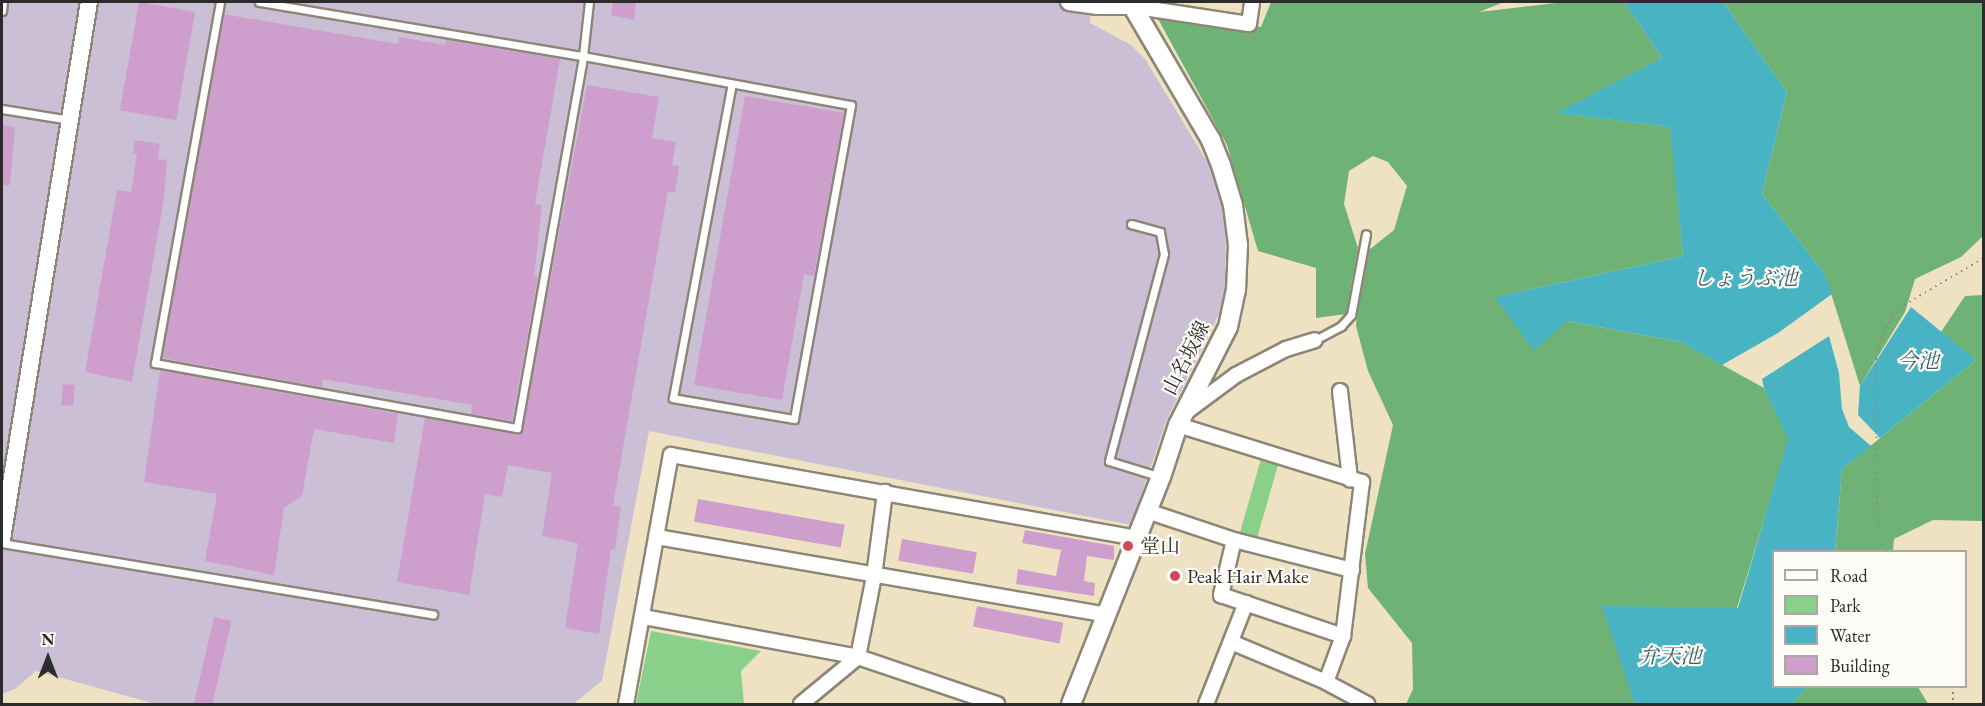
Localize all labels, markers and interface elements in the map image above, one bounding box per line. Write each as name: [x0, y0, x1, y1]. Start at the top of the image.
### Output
water label: しょうぶ池: [1693, 265, 1797, 291]
street label: 山名坂線: [1157, 317, 1215, 399]
water label: 今池: [1897, 348, 1939, 374]
place label: 堂山: [1140, 534, 1180, 558]
marker: 堂山: [1121, 539, 1135, 553]
legend: [1772, 550, 1967, 688]
place label: Peak Hair Make: [1187, 564, 1309, 588]
text: Road: [1830, 564, 1868, 587]
marker: Peak Hair Make: [1168, 569, 1182, 583]
text: Park: [1830, 594, 1861, 617]
text: Water: [1830, 624, 1871, 647]
north arrow: [18, 628, 78, 688]
text: N: [42, 629, 54, 650]
water label: 弁天池: [1639, 643, 1701, 669]
text: Building: [1830, 654, 1890, 677]

